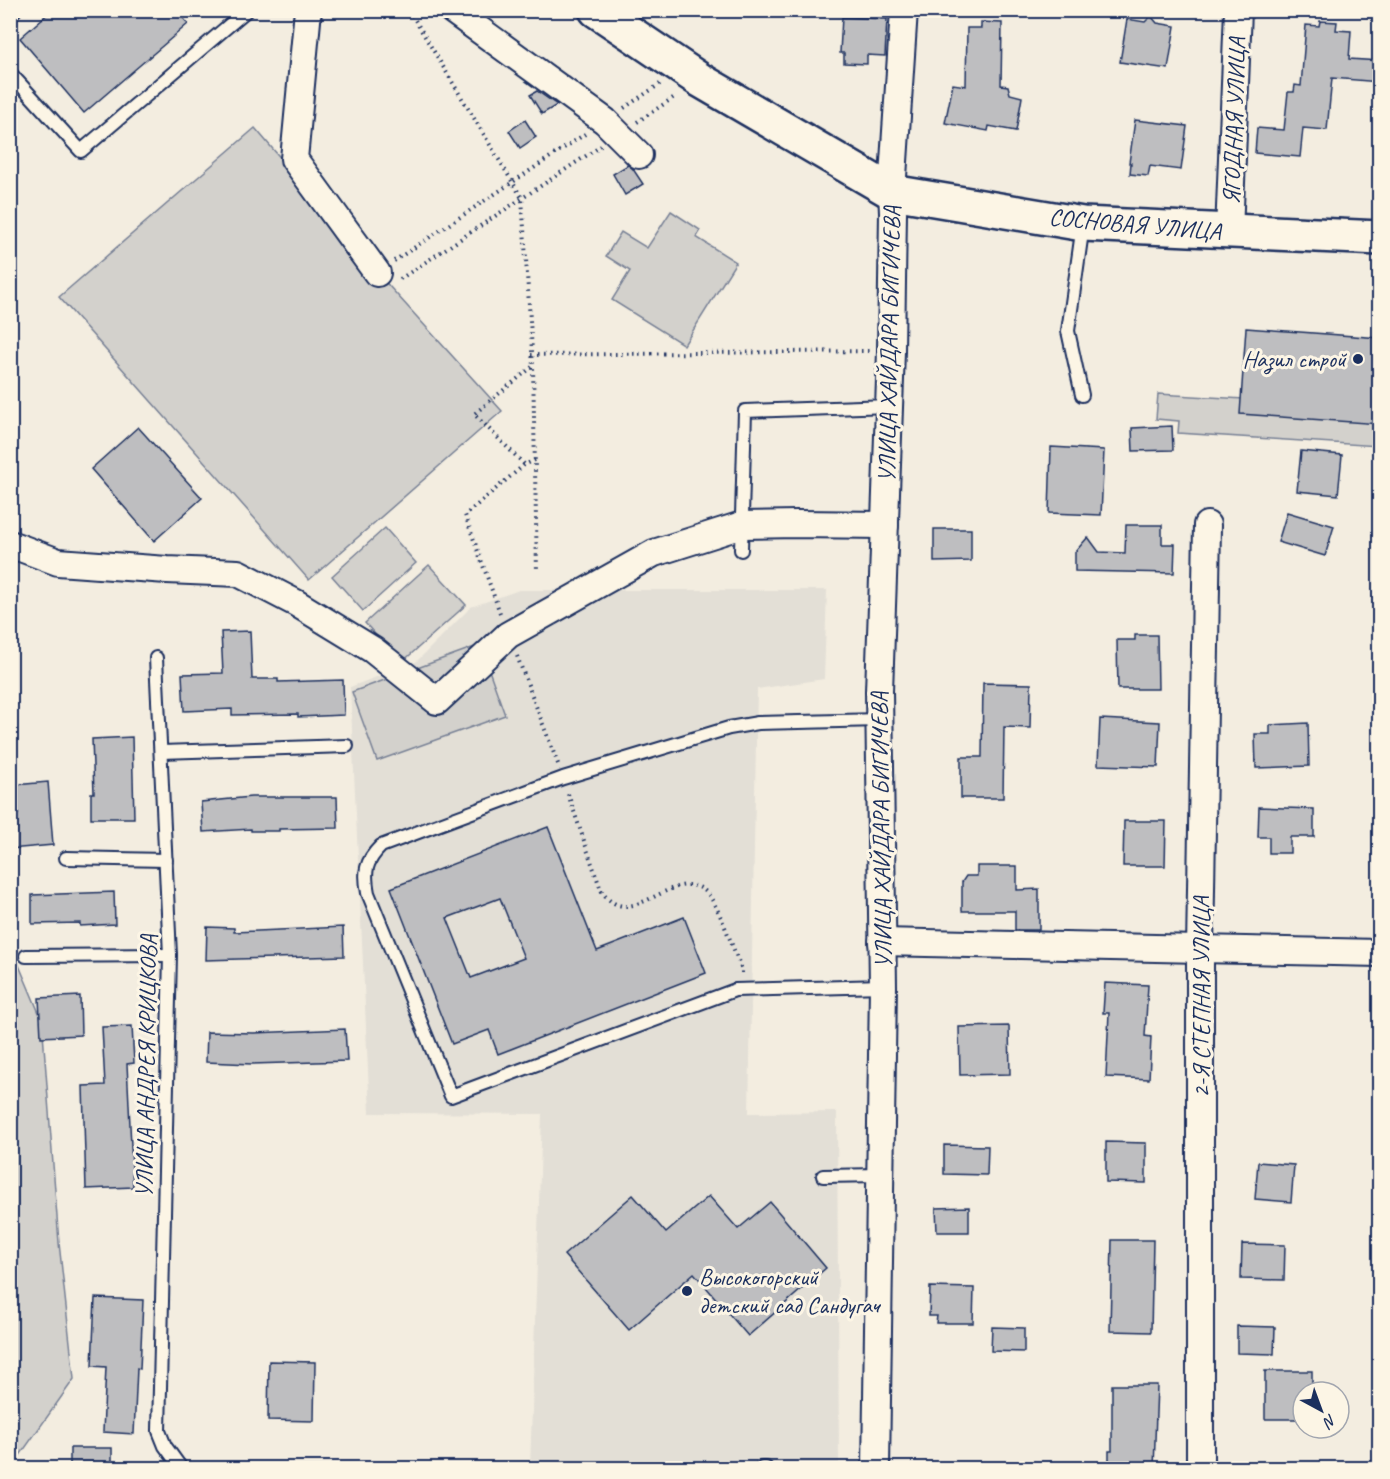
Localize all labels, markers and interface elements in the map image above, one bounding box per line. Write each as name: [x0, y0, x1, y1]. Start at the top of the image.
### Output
street label: ЯГОДНАЯ УЛИЦА: [1216, 36, 1252, 205]
street label: СОСНОВАЯ УЛИЦА: [1048, 202, 1223, 247]
street label: УЛИЦА ХАЙДАРА БИГИЧЕВА: [872, 204, 906, 483]
place label: Назил строй: [1242, 344, 1348, 375]
marker: Назил строй: [1351, 352, 1365, 366]
street label: УЛИЦА ХАЙДАРА БИГИЧЕВА: [864, 690, 898, 969]
street label: 2-Я СТЕПНАЯ УЛИЦА: [1186, 895, 1216, 1098]
street label: УЛИЦА АНДРЕЯ КРИЦКОВА: [129, 933, 163, 1198]
place label: Высокогорский детский сад Сандугач: [699, 1262, 881, 1320]
marker: Высокогорский детский сад Сандугач: [680, 1284, 694, 1298]
north arrow: [1291, 1380, 1351, 1440]
text: N: [1318, 1410, 1340, 1433]

